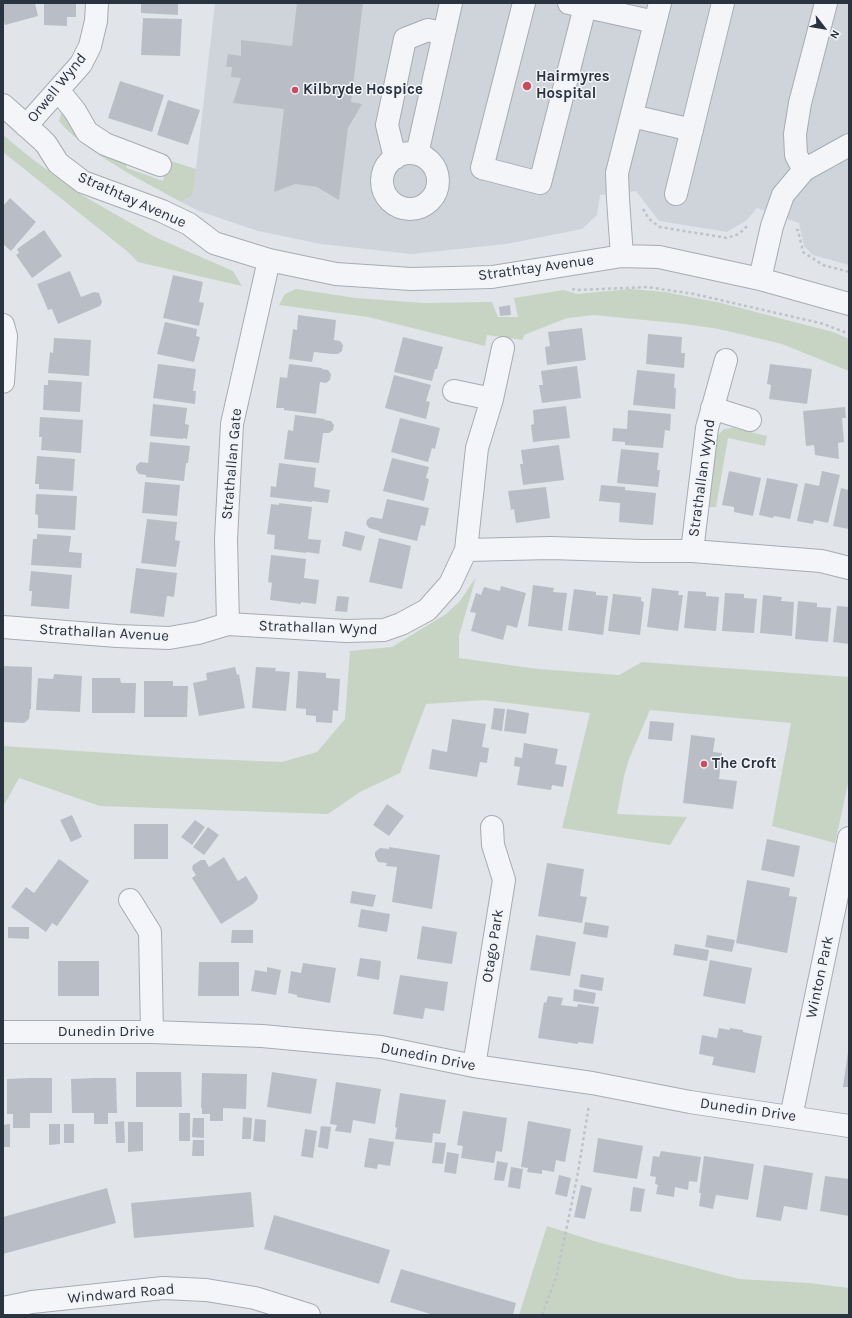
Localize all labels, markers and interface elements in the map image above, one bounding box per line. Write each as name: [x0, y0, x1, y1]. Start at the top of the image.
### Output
north arrow: [804, 8, 844, 48]
text: N: [827, 28, 842, 41]
street label: Orwell Wynd: [24, 50, 90, 126]
place label: Hairmyres Hospital: [536, 68, 610, 103]
marker: Hairmyres Hospital: [521, 80, 533, 92]
place label: Kilbryde Hospice: [303, 81, 423, 99]
marker: Kilbryde Hospice: [290, 85, 300, 95]
street label: Strathtay Avenue: [75, 168, 189, 232]
street label: Strathtay Avenue: [477, 251, 595, 285]
street label: Strathallan Gate: [218, 407, 246, 521]
street label: Strathallan Wynd: [685, 418, 719, 538]
street label: Strathallan Wynd: [258, 617, 378, 639]
street label: Strathallan Avenue: [39, 621, 169, 645]
place label: The Croft: [712, 755, 776, 773]
marker: The Croft: [699, 759, 709, 769]
street label: Otago Park: [478, 908, 508, 984]
street label: Winton Park: [802, 934, 838, 1020]
street label: Dunedin Drive: [58, 1023, 154, 1041]
street label: Dunedin Drive: [379, 1039, 477, 1075]
street label: Dunedin Drive: [699, 1094, 797, 1126]
street label: Windward Road: [67, 1280, 175, 1308]

